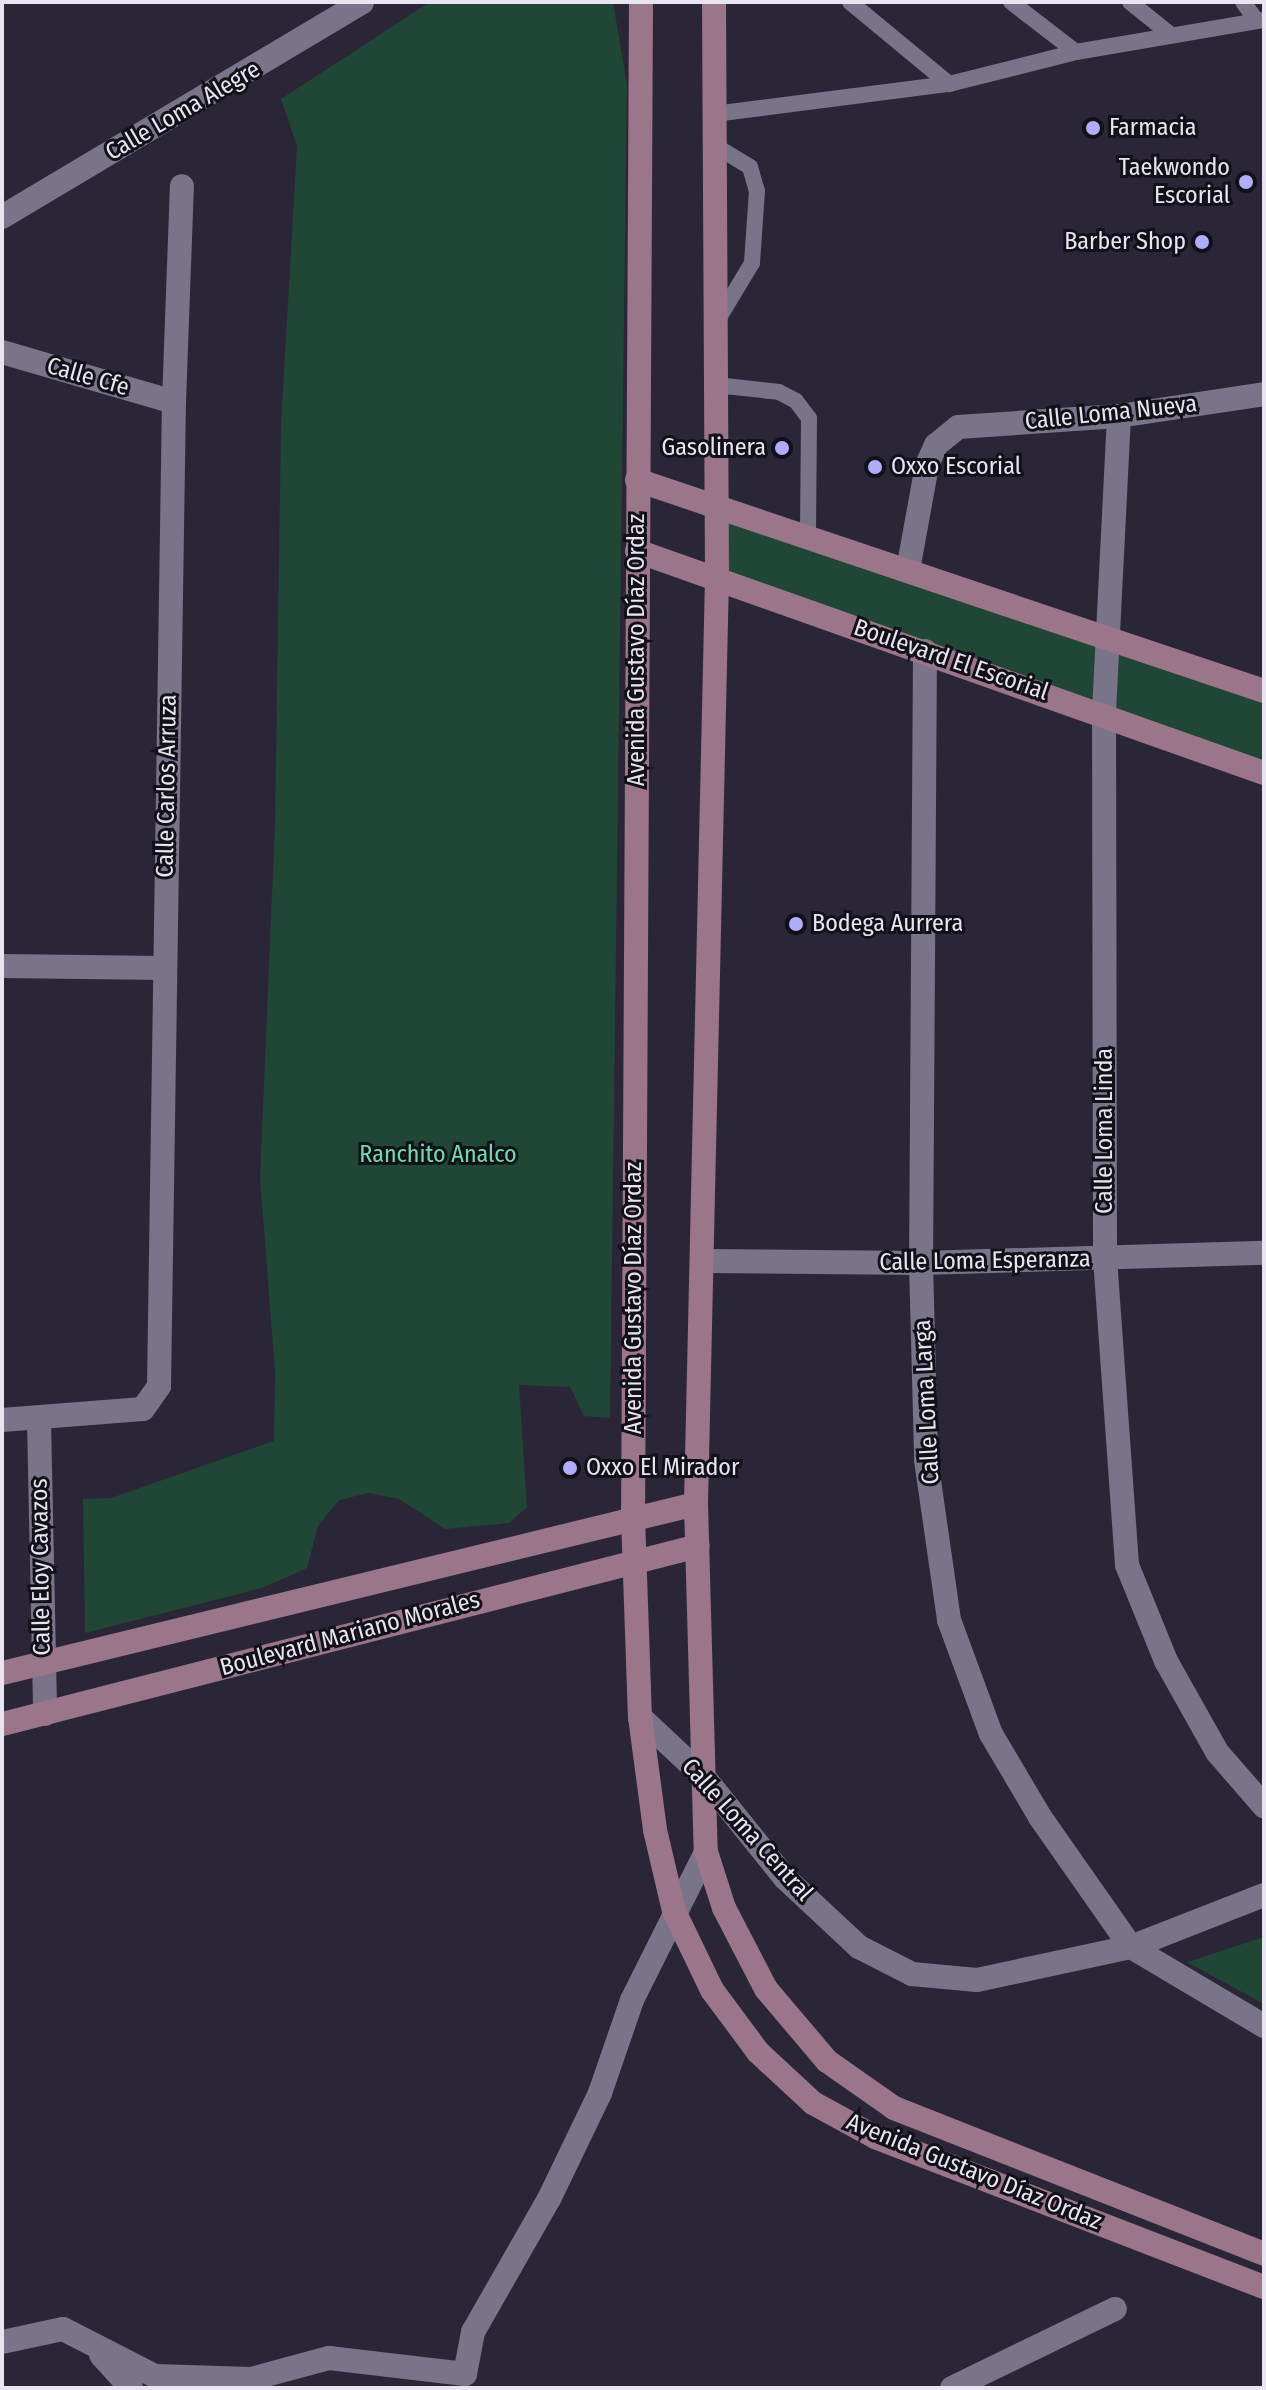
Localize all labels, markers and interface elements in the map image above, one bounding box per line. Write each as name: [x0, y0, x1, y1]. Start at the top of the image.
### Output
street label: Calle Loma Alegre: [101, 55, 265, 167]
place label: Farmacia: [1109, 114, 1197, 142]
marker: Farmacia: [1084, 119, 1102, 137]
place label: Taekwondo Escorial: [1119, 154, 1230, 210]
marker: Taekwondo Escorial: [1237, 173, 1255, 191]
place label: Barber Shop: [1064, 228, 1186, 256]
marker: Barber Shop: [1193, 233, 1211, 251]
street label: Calle Cfe: [44, 352, 132, 402]
street label: Calle Loma Nueva: [1023, 390, 1199, 436]
place label: Gasolinera: [662, 434, 766, 462]
marker: Gasolinera: [773, 439, 791, 457]
place label: Oxxo Escorial: [891, 453, 1021, 481]
marker: Oxxo Escorial: [866, 458, 884, 476]
street label: Avenida Gustavo Díaz Ordaz: [623, 514, 651, 786]
street label: Boulevard El Escorial: [850, 613, 1052, 707]
street label: Calle Carlos Arruza: [151, 694, 183, 878]
place label: Bodega Aurrera: [812, 910, 963, 938]
marker: Bodega Aurrera: [787, 915, 805, 933]
street label: Calle Loma Linda: [1091, 1048, 1119, 1214]
park label: Ranchito Analco: [359, 1141, 517, 1169]
street label: Avenida Gustavo Díaz Ordaz: [620, 1162, 648, 1434]
street label: Calle Loma Esperanza: [879, 1245, 1091, 1277]
street label: Calle Loma Larga: [908, 1319, 946, 1485]
place label: Oxxo El Mirador: [586, 1454, 739, 1482]
marker: Oxxo El Mirador: [561, 1459, 579, 1477]
street label: Calle Eloy Cavazos: [25, 1478, 57, 1656]
street label: Boulevard Mariano Morales: [217, 1585, 483, 1683]
street label: Calle Loma Central: [676, 1753, 818, 1907]
street label: Avenida Gustavo Díaz Ordaz: [842, 2108, 1106, 2236]

